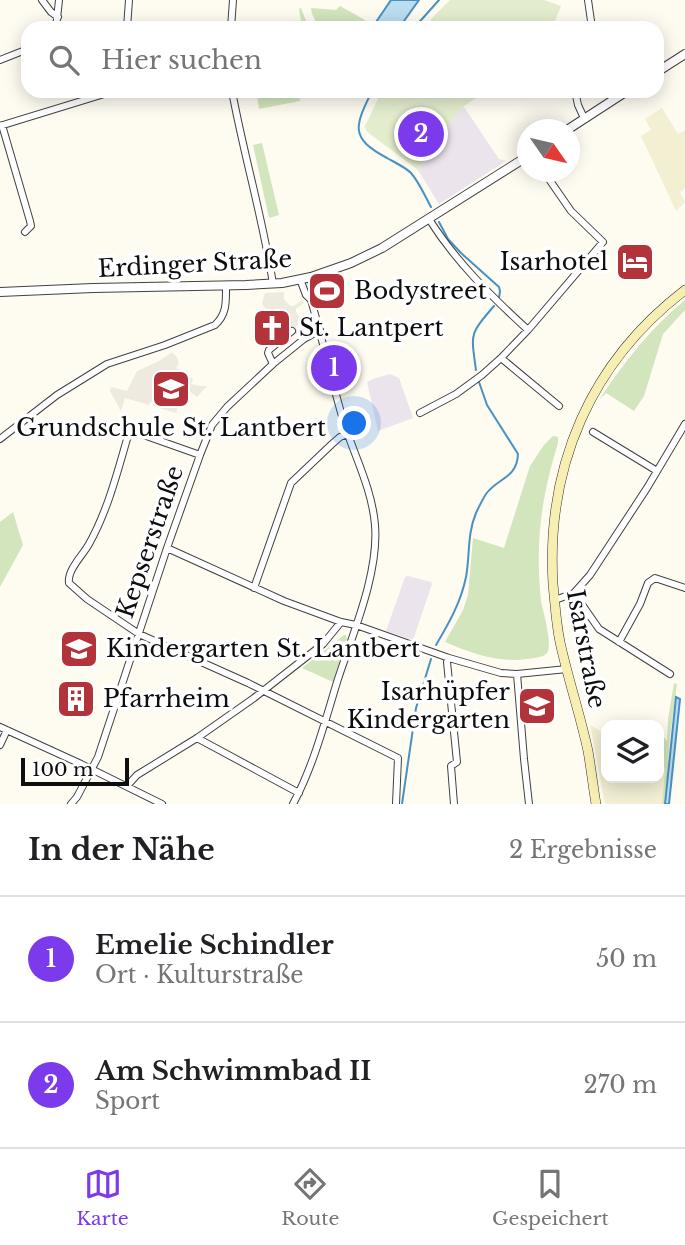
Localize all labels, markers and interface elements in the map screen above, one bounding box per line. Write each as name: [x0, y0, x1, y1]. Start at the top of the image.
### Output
search box: [21, 21, 664, 98]
icon: search: [45, 41, 83, 79]
text: Hier suchen: [101, 44, 262, 76]
pin: 2: [398, 108, 444, 160]
north arrow: [517, 119, 580, 182]
hotel icon: Isarhotel: [614, 241, 656, 283]
street label: Erdinger Straße: [97, 244, 293, 283]
place label: Isarhotel: [500, 247, 608, 276]
sports icon: Bodystreet: [306, 270, 348, 312]
place label: Bodystreet: [354, 276, 487, 305]
church icon: St. Lantpert: [251, 307, 293, 349]
place label: St. Lantpert: [299, 313, 444, 342]
pin: 1: [311, 342, 357, 394]
school or university icon: Grundschule St. Lantbert: [150, 368, 192, 410]
your location: [337, 406, 371, 440]
place label: Grundschule St. Lantbert: [16, 413, 326, 442]
street label: Kepserstraße: [110, 462, 189, 622]
street label: Isarstraße: [561, 587, 612, 711]
school or university icon: Kindergarten St. Lantbert: [58, 628, 100, 670]
place label: Kindergarten St. Lantbert: [106, 634, 420, 663]
place label: Isarhüpfer Kindergarten: [347, 677, 511, 734]
building icon: Pfarrheim: [55, 678, 97, 720]
place label: Pfarrheim: [103, 684, 230, 713]
school or university icon: Isarhüpfer Kindergarten: [516, 685, 558, 727]
map controls: [601, 720, 664, 783]
button: layers: [601, 720, 664, 783]
scale bar: [21, 755, 130, 787]
text: 100 m: [32, 758, 93, 781]
text: In der Nähe: [28, 831, 215, 868]
text: 2 Ergebnisse: [509, 836, 657, 864]
text: Emelie Schindler: [95, 929, 334, 961]
text: 1: [46, 945, 56, 973]
text: 50 m: [596, 945, 657, 973]
text: Ort · Kulturstraße: [95, 961, 304, 989]
text: Am Schwimmbad II: [95, 1055, 371, 1087]
text: 2: [44, 1071, 58, 1099]
text: 270 m: [584, 1071, 657, 1099]
text: Sport: [95, 1087, 160, 1115]
tab: Karte: [76, 1165, 129, 1230]
tab: Route: [281, 1165, 339, 1230]
tab: Gespeichert: [492, 1165, 609, 1230]

